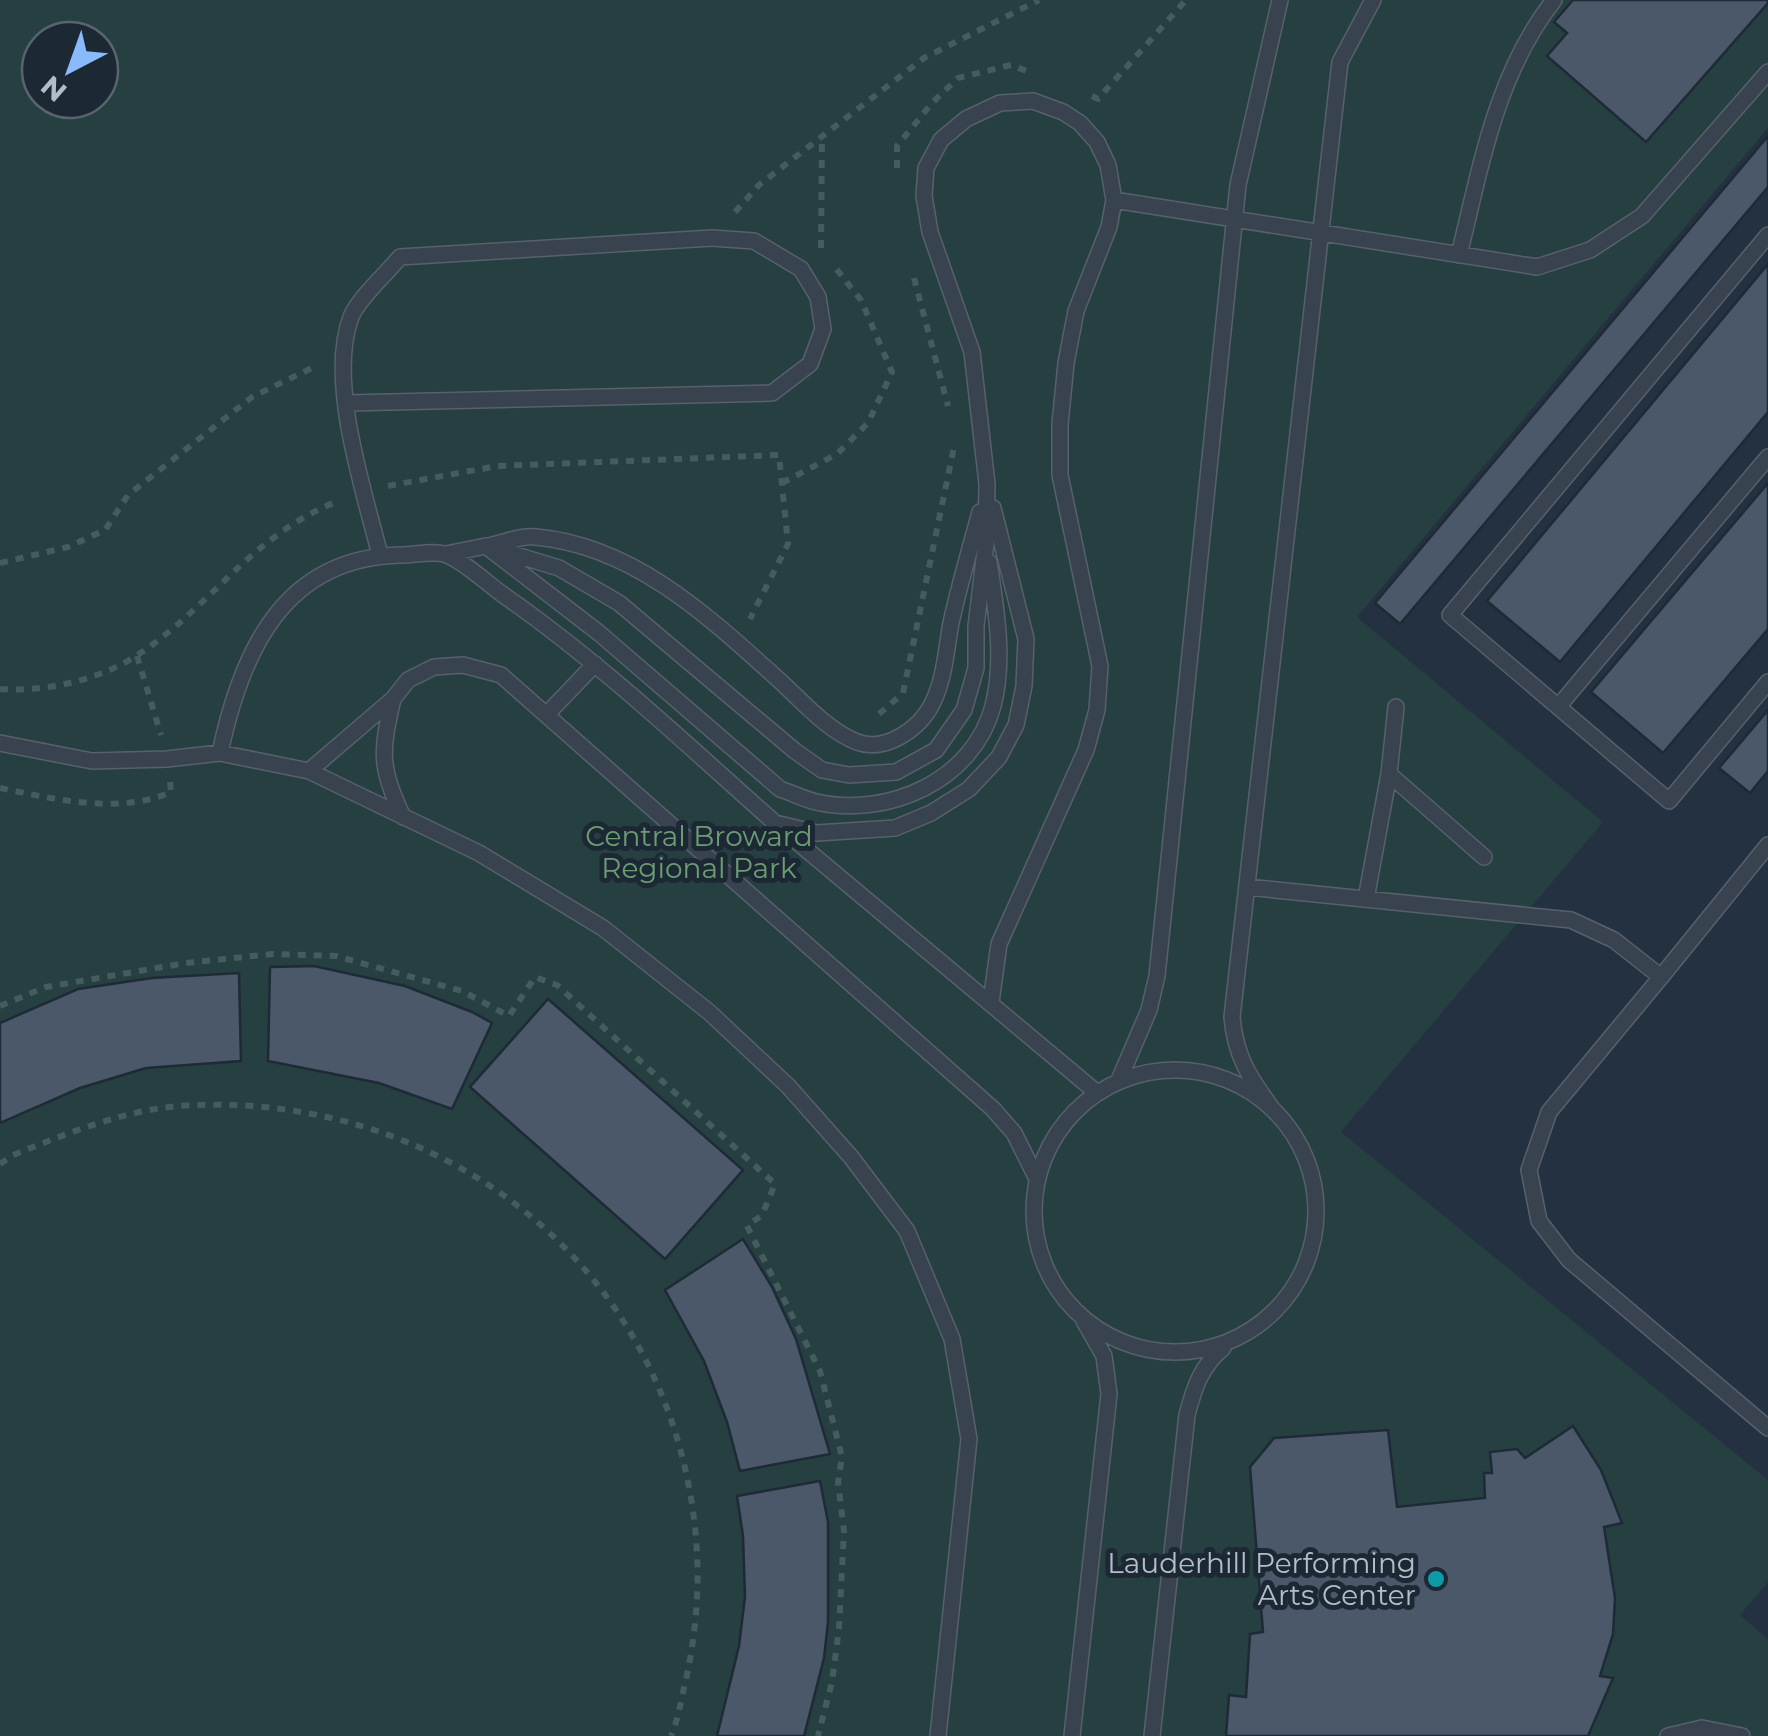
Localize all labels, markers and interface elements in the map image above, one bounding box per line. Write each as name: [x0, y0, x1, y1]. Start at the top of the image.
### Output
north arrow: [20, 20, 120, 120]
text: N: [34, 69, 73, 109]
park label: Central Broward Regional Park: [585, 819, 813, 885]
place label: Lauderhill Performing Arts Center: [1107, 1546, 1416, 1612]
marker: Lauderhill Performing Arts Center: [1425, 1568, 1447, 1590]

